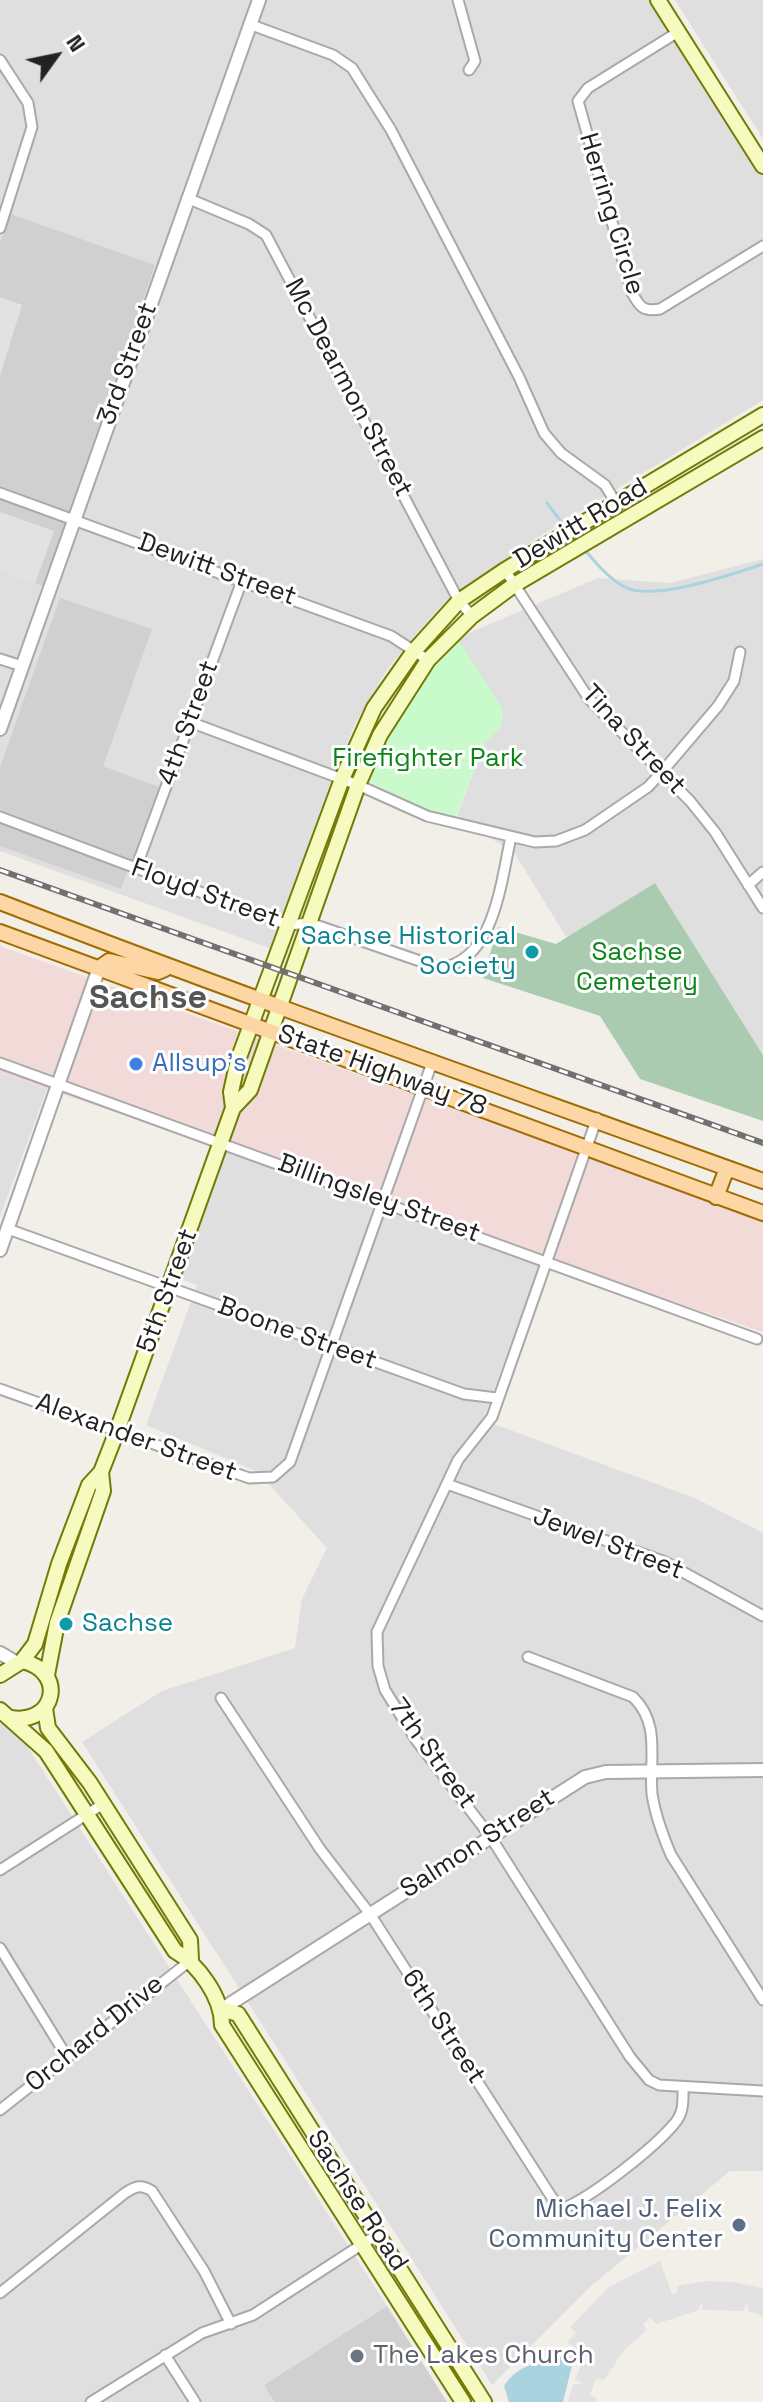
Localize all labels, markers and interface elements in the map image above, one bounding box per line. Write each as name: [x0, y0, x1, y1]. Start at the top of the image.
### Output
north arrow: [16, 16, 96, 96]
text: N: [60, 29, 92, 57]
street label: Herring Circle: [572, 129, 650, 299]
street label: Mc Dearmon Street: [277, 274, 419, 502]
street label: 3rd Street: [91, 299, 165, 429]
street label: Dewitt Road: [509, 472, 653, 576]
street label: Dewitt Street: [134, 527, 300, 613]
street label: 4th Street: [152, 656, 226, 790]
street label: Tina Street: [574, 679, 692, 801]
park label: Firefighter Park: [332, 743, 524, 775]
street label: Floyd Street: [127, 853, 283, 935]
place label: Sachse Historical Society: [301, 921, 516, 982]
park label: Sachse Cemetery: [576, 937, 698, 998]
marker: Sachse Historical Society: [523, 943, 541, 961]
district label: Sachse: [89, 979, 207, 1019]
street label: State Highway 78: [273, 1019, 491, 1123]
place label: Allsup's: [152, 1048, 247, 1080]
marker: Allsup's: [127, 1055, 145, 1073]
street label: Billingsley Street: [274, 1148, 484, 1250]
street label: 5th Street: [131, 1225, 205, 1357]
street label: Boone Street: [213, 1291, 381, 1377]
street label: Alexander Street: [31, 1387, 241, 1489]
street label: Jewel Street: [528, 1501, 688, 1587]
place label: Sachse: [82, 1608, 173, 1640]
marker: Sachse: [57, 1615, 75, 1633]
street label: 7th Street: [382, 1693, 482, 1815]
street label: Salmon Street: [395, 1783, 561, 1905]
street label: 6th Street: [395, 1964, 491, 2090]
street label: Orchard Drive: [20, 1969, 170, 2099]
street label: Sachse Road: [300, 2125, 414, 2277]
place label: Michael J. Felix Community Center: [489, 2194, 723, 2256]
marker: Michael J. Felix Community Center: [730, 2216, 748, 2234]
place label: The Lakes Church: [373, 2340, 594, 2372]
marker: The Lakes Church: [348, 2347, 366, 2365]

